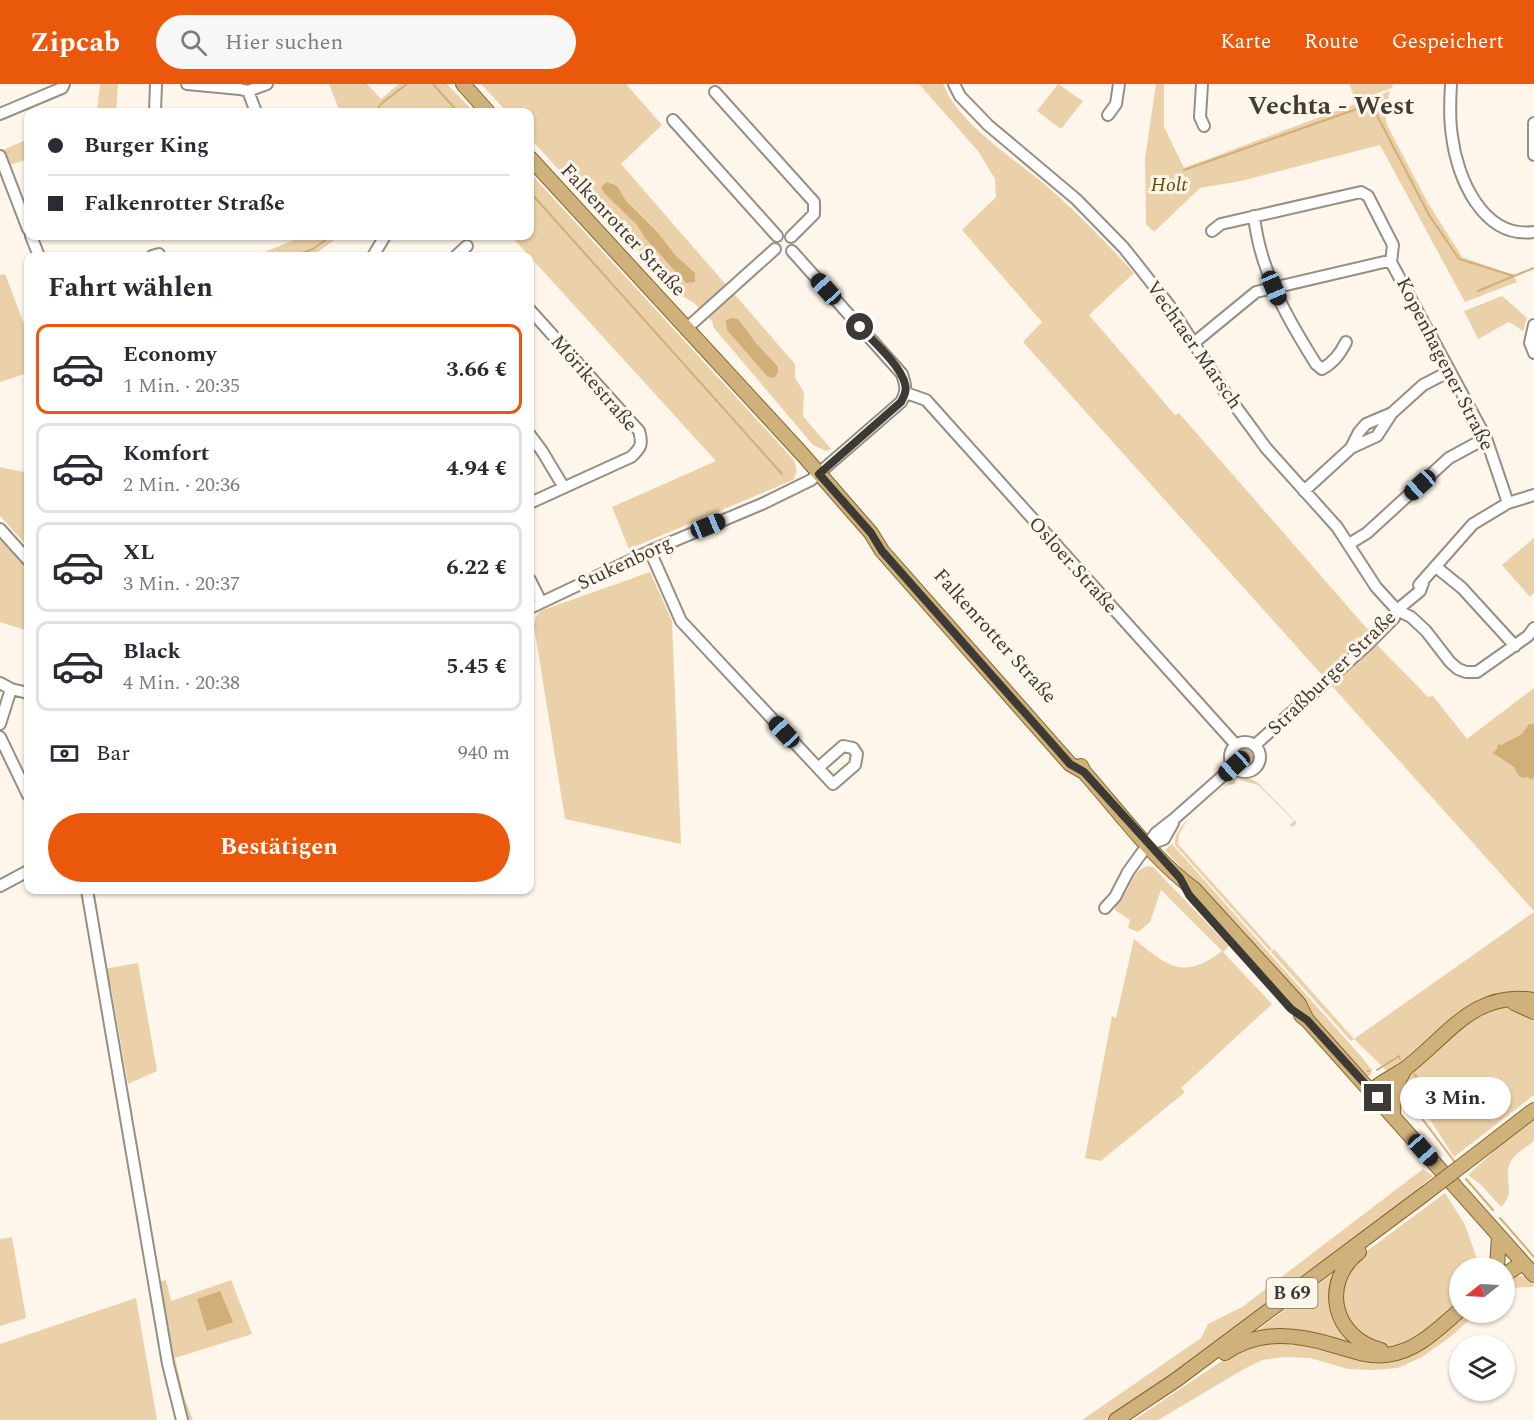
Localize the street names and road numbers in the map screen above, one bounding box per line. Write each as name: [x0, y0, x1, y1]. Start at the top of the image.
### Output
street label: Falkenrotter Straße: [553, 157, 693, 303]
street label: Kopenhagener Straße: [1388, 272, 1502, 456]
street label: Vechtaer Marsch: [1138, 275, 1250, 415]
street label: Mörikestraße: [543, 328, 645, 438]
street label: Osloer Straße: [1021, 510, 1125, 620]
street label: Stukenborg: [572, 528, 678, 598]
street label: Falkenrotter Straße: [926, 562, 1064, 710]
street label: Straßburger Straße: [1261, 603, 1403, 743]
road number: B 69: [1266, 1278, 1318, 1308]

